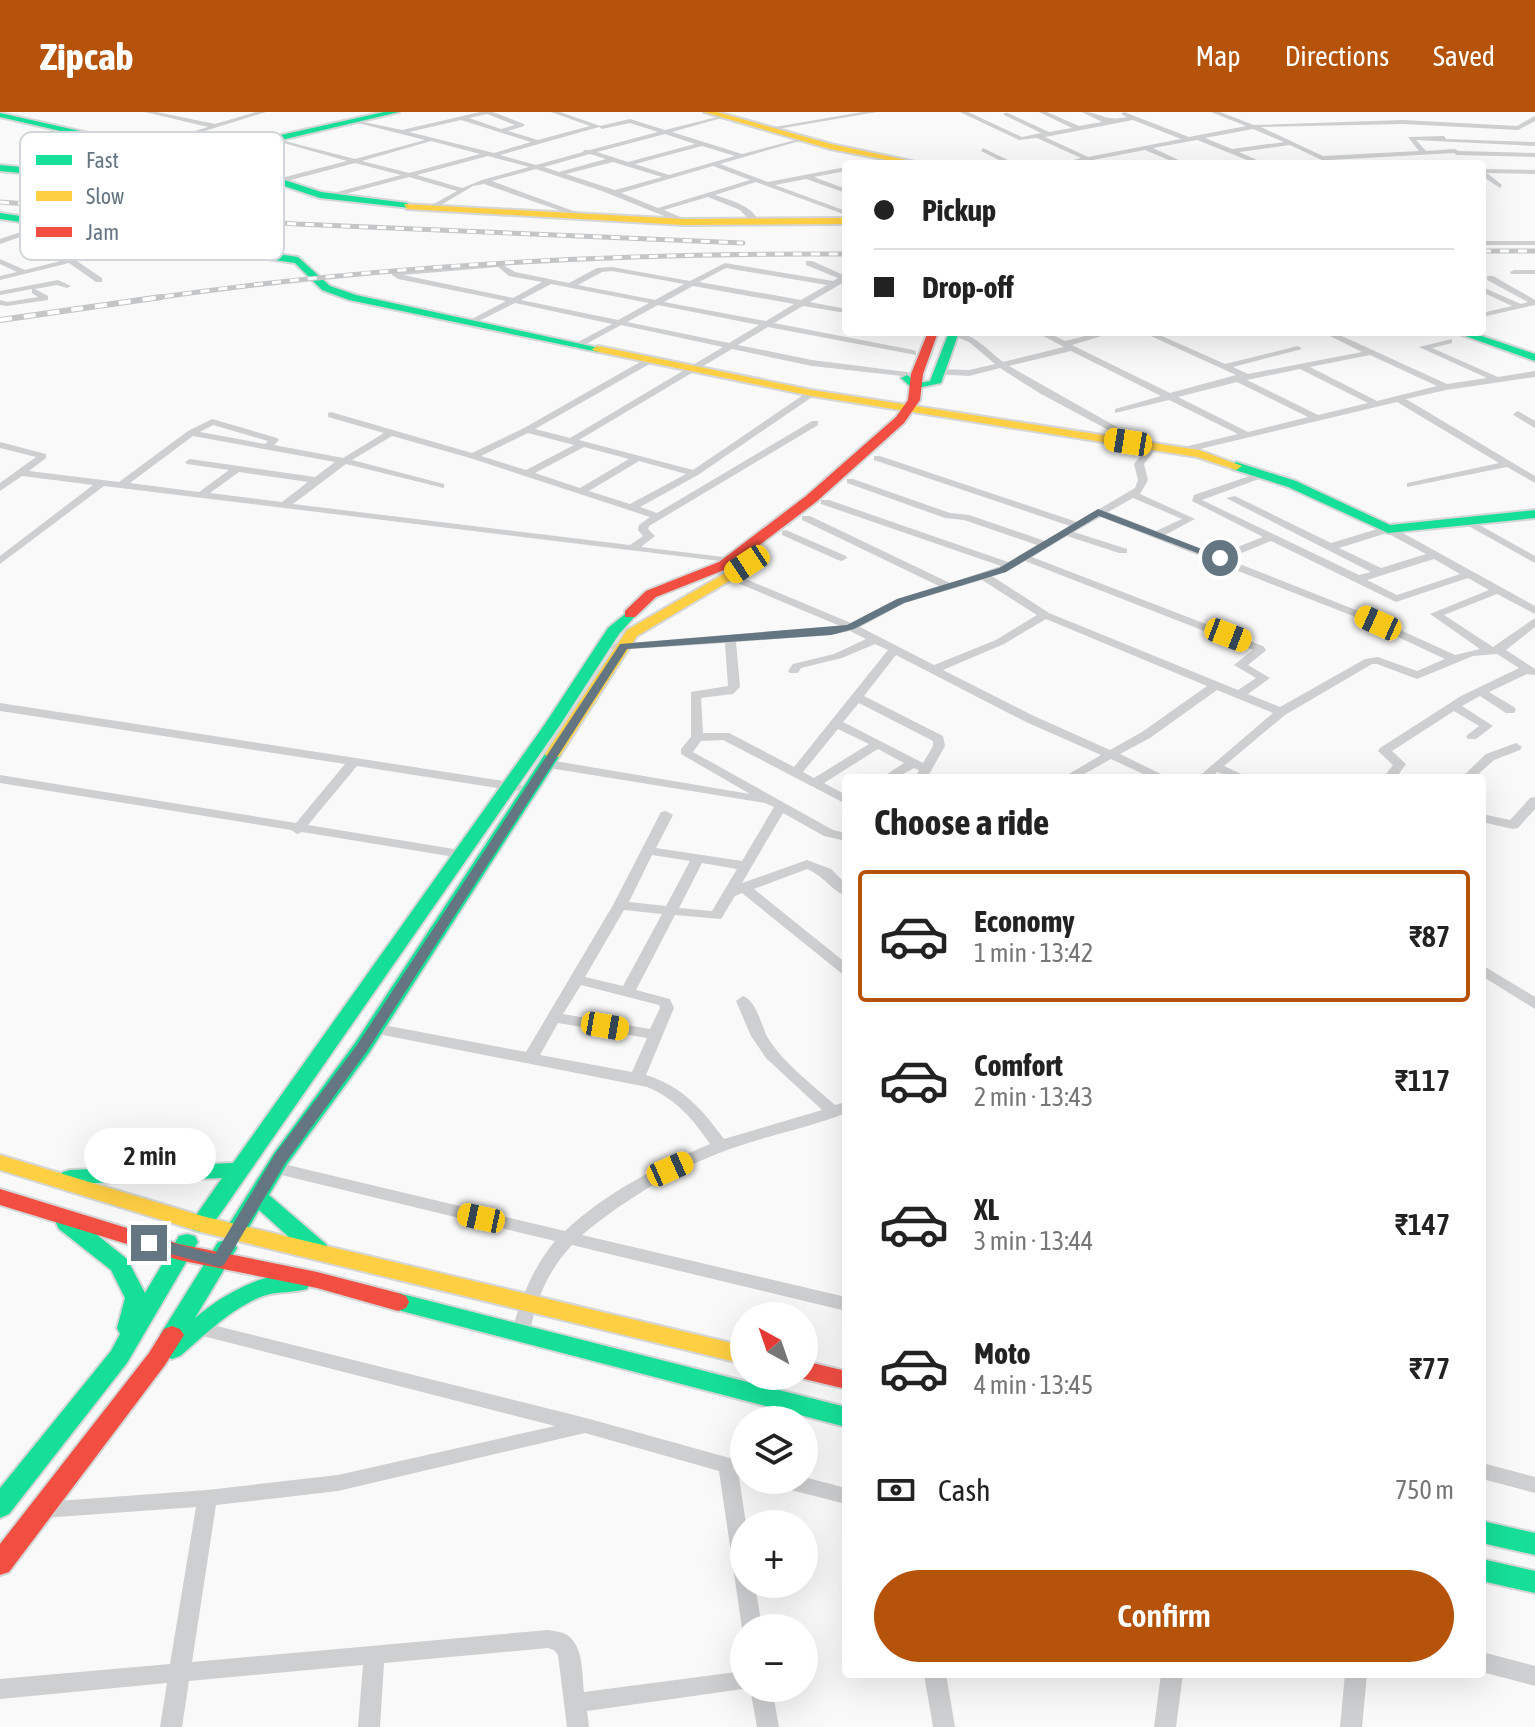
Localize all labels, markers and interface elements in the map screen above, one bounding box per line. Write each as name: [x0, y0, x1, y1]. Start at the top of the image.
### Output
text: Zipcab: [40, 35, 134, 78]
text: Map: [1196, 40, 1241, 72]
text: Directions: [1285, 40, 1389, 72]
text: Saved: [1433, 40, 1495, 72]
legend: [20, 132, 284, 260]
text: Fast: [86, 147, 119, 173]
text: Slow: [86, 183, 124, 209]
text: Pickup: [922, 193, 996, 227]
text: Jam: [86, 219, 119, 245]
text: Drop-off: [922, 270, 1014, 304]
car: [1102, 426, 1154, 458]
route start: [1202, 540, 1238, 576]
car: [720, 541, 774, 587]
car: [1351, 602, 1405, 644]
car: [1201, 615, 1255, 655]
text: Choose a ride: [874, 801, 1049, 843]
icon: car: [878, 900, 950, 972]
text: Economy: [974, 904, 1075, 938]
text: ₹87: [1409, 919, 1450, 953]
text: 1 min · 13:42: [974, 938, 1093, 968]
car: [579, 1010, 631, 1042]
icon: car: [878, 1044, 950, 1116]
text: Comfort: [974, 1048, 1063, 1082]
text: ₹117: [1395, 1063, 1450, 1097]
text: 2 min · 13:43: [974, 1082, 1093, 1112]
callout: 2 min: [83, 1127, 215, 1183]
text: 2 min: [123, 1141, 177, 1171]
car: [643, 1148, 697, 1190]
icon: car: [878, 1188, 950, 1260]
text: XL: [974, 1192, 999, 1226]
car: [455, 1201, 507, 1235]
text: ₹147: [1395, 1207, 1450, 1241]
route end: [131, 1225, 167, 1261]
text: 3 min · 13:44: [974, 1226, 1093, 1256]
north arrow: [730, 1302, 818, 1390]
map controls: [730, 1302, 818, 1702]
icon: car: [878, 1332, 950, 1404]
text: Moto: [974, 1336, 1031, 1370]
text: ₹77: [1409, 1351, 1450, 1385]
text: 4 min · 13:45: [974, 1370, 1093, 1400]
button: layers: [730, 1406, 818, 1494]
icon: cash: [874, 1468, 918, 1512]
text: Cash: [938, 1473, 991, 1507]
text: 750 m: [1395, 1475, 1454, 1505]
button: +: [730, 1510, 818, 1598]
button: Confirm: [874, 1570, 1454, 1662]
button: −: [730, 1614, 818, 1702]

